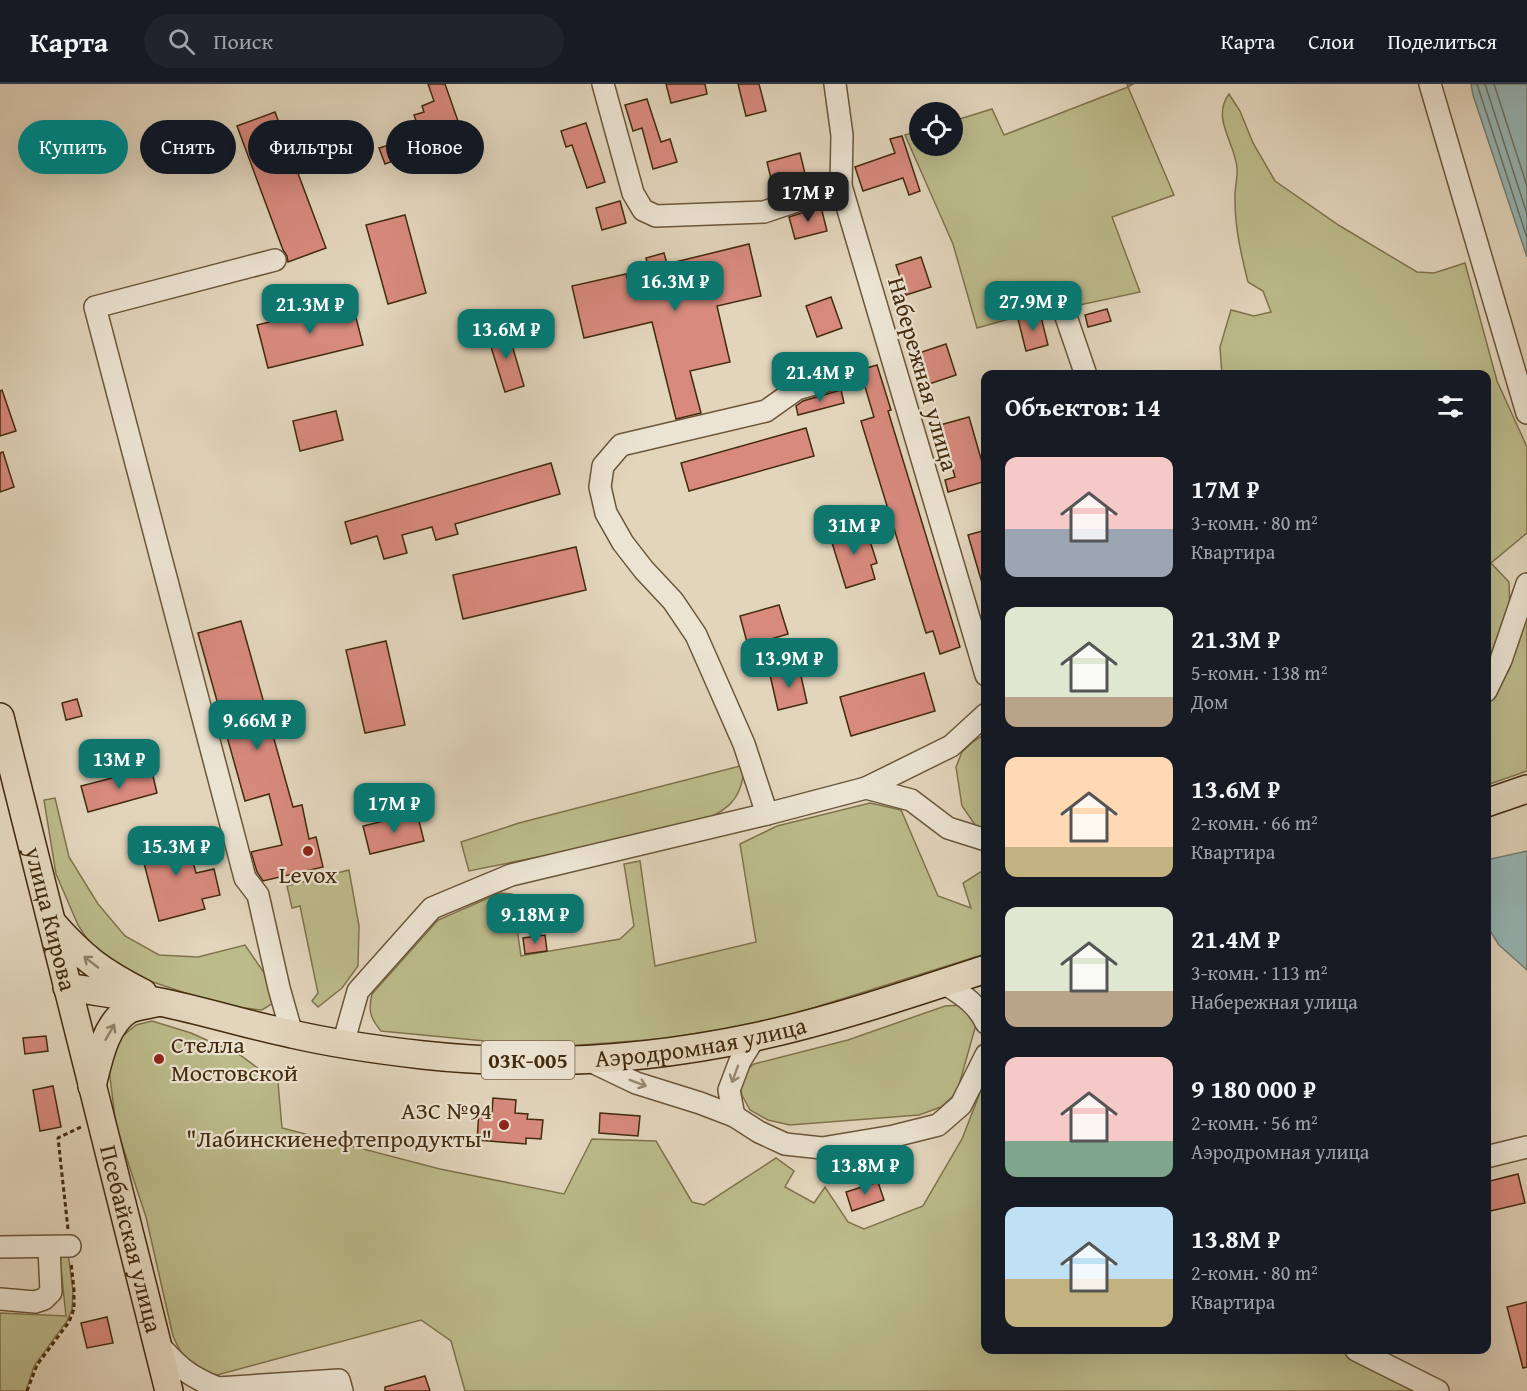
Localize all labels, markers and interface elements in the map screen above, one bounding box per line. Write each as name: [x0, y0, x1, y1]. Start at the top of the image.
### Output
search box: [144, 14, 564, 68]
text: Карта: [30, 21, 108, 62]
icon: search: [165, 25, 198, 58]
text: Поиск: [213, 25, 273, 57]
text: Карта: [1221, 26, 1275, 57]
text: Слои: [1308, 26, 1354, 57]
text: Поделиться: [1387, 26, 1497, 57]
map controls: [909, 102, 963, 156]
button: locate: [909, 102, 963, 156]
chip: Купить: [18, 120, 128, 174]
chip: Снять: [140, 120, 236, 174]
chip: Фильтры: [248, 120, 374, 174]
chip: Новое: [386, 120, 484, 174]
pin: 17M ₽: [766, 172, 850, 223]
text: 17M ₽: [782, 177, 834, 206]
pin: 16.3M ₽: [620, 261, 730, 312]
text: 16.3M ₽: [641, 266, 709, 295]
street label: Набережная улица: [879, 273, 968, 475]
pin: 27.9M ₽: [978, 281, 1088, 332]
pin: 21.3M ₽: [255, 284, 365, 335]
text: 27.9M ₽: [999, 286, 1067, 315]
text: 21.3M ₽: [276, 289, 344, 318]
pin: 13.6M ₽: [451, 309, 561, 360]
text: 13.6M ₽: [472, 314, 540, 343]
pin: 21.4M ₽: [765, 352, 875, 403]
text: 21.4M ₽: [786, 357, 854, 386]
text: Объектов: 14: [1005, 387, 1161, 426]
icon: filters: [1434, 390, 1467, 423]
text: 17M ₽: [1191, 469, 1260, 508]
icon: home: [1053, 481, 1125, 553]
pin: 31M ₽: [812, 505, 896, 556]
text: 3-комн. · 80 m²: [1191, 508, 1318, 537]
text: 31M ₽: [828, 510, 880, 539]
text: Квартира: [1191, 537, 1275, 566]
text: 21.3M ₽: [1191, 619, 1280, 658]
icon: home: [1053, 631, 1125, 703]
pin: 13.9M ₽: [734, 638, 844, 689]
text: 13.9M ₽: [755, 643, 823, 672]
text: 5-комн. · 138 m²: [1191, 658, 1327, 687]
text: Дом: [1191, 687, 1228, 716]
pin: 9.66M ₽: [202, 700, 312, 751]
text: 9.66M ₽: [223, 705, 291, 734]
pin: 13M ₽: [77, 739, 161, 790]
text: 13M ₽: [93, 744, 145, 773]
text: 13.6M ₽: [1191, 769, 1280, 808]
icon: home: [1053, 781, 1125, 853]
pin: 17M ₽: [352, 783, 436, 834]
text: 17M ₽: [368, 788, 420, 817]
text: 2-комн. · 66 m²: [1191, 808, 1318, 837]
pin: 15.3M ₽: [121, 826, 231, 877]
text: 15.3M ₽: [142, 831, 210, 860]
text: Квартира: [1191, 837, 1275, 866]
street label: улица Кирова: [16, 842, 86, 995]
marker: Levox: [301, 844, 315, 858]
place label: Levox: [279, 857, 338, 892]
pin: 9.18M ₽: [480, 894, 590, 945]
text: 9.18M ₽: [501, 899, 569, 928]
text: 21.4M ₽: [1191, 919, 1280, 958]
icon: home: [1053, 931, 1125, 1003]
one-way arrow: [83, 956, 99, 969]
text: 3-комн. · 113 m²: [1191, 958, 1327, 987]
text: Набережная улица: [1191, 987, 1358, 1016]
street label: Аэродромная улица: [594, 1007, 811, 1076]
one-way arrow: [105, 1024, 117, 1041]
place label: Стелла Мостовской: [171, 1027, 298, 1090]
road number: 03К-005: [482, 1041, 574, 1079]
marker: Стелла Мостовской: [152, 1052, 166, 1066]
one-way arrow: [728, 1065, 739, 1083]
text: 9 180 000 ₽: [1191, 1069, 1316, 1108]
one-way arrow: [628, 1078, 647, 1089]
icon: home: [1053, 1081, 1125, 1153]
place label: АЗС №94 "Лабинскиенефтепродукты": [186, 1093, 492, 1156]
text: 2-комн. · 56 m²: [1191, 1108, 1318, 1137]
marker: АЗС №94 "Лабинскиенефтепродукты": [497, 1118, 511, 1132]
text: Аэродромная улица: [1191, 1137, 1369, 1166]
street label: Псебайская улица: [91, 1141, 172, 1337]
pin: 13.8M ₽: [810, 1145, 920, 1196]
text: 13.8M ₽: [831, 1150, 899, 1179]
text: 13.8M ₽: [1191, 1219, 1280, 1258]
icon: home: [1053, 1231, 1125, 1303]
text: 2-комн. · 80 m²: [1191, 1258, 1318, 1287]
text: Квартира: [1191, 1287, 1275, 1316]

